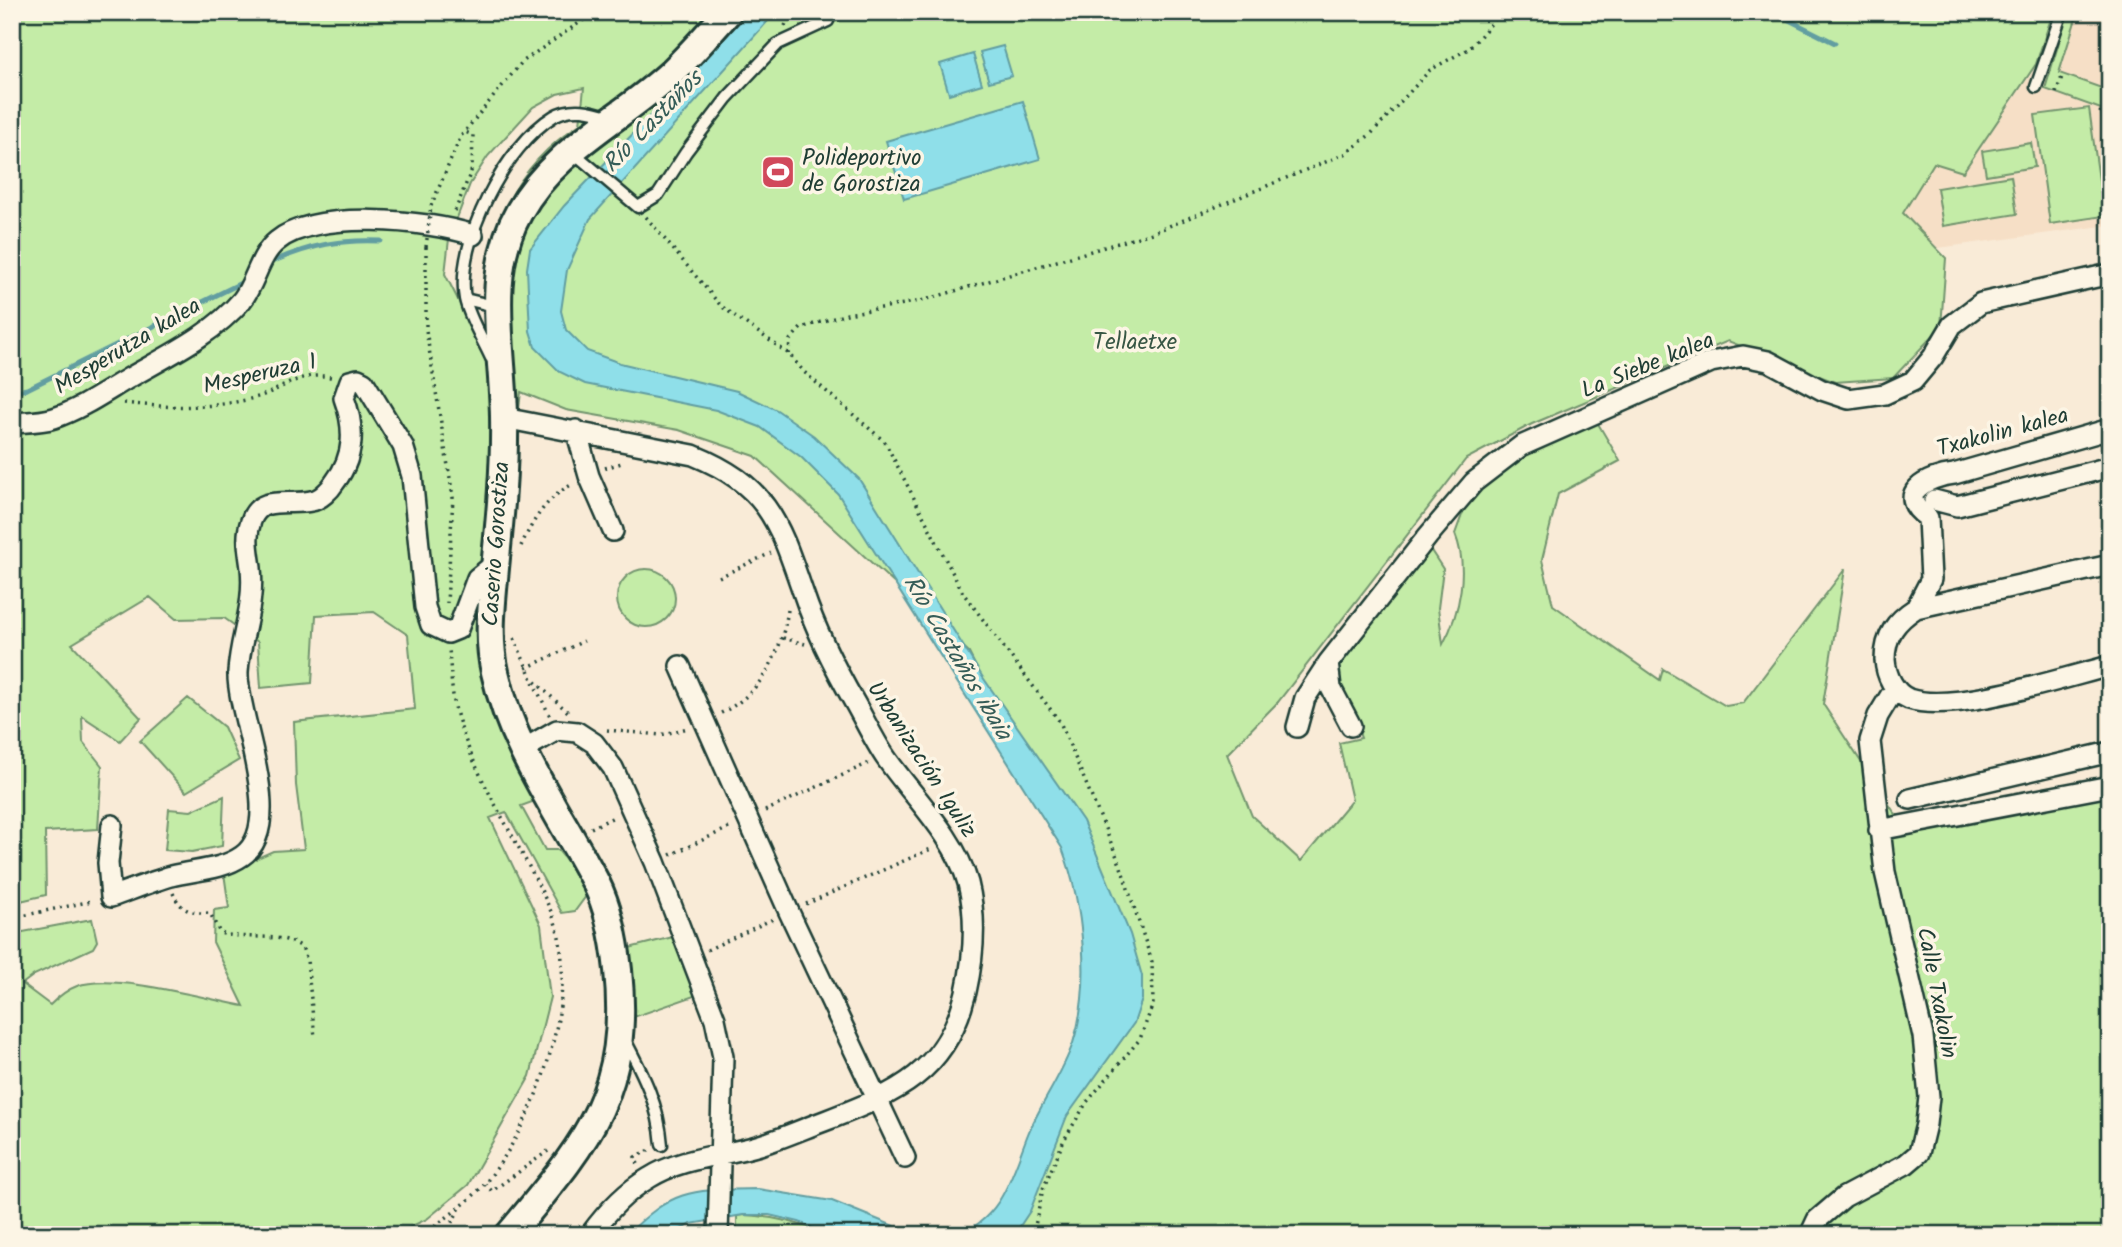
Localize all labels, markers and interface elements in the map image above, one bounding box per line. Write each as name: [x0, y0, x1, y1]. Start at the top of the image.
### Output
water label: Río Castaños: [594, 60, 714, 182]
place label: Polideportivo de Gorostiza: [802, 141, 921, 203]
sports icon: Polideportivo de Gorostiza: [759, 153, 797, 191]
street label: Mesperutza kalea: [48, 289, 208, 405]
street label: La Siebe kalea: [1576, 323, 1720, 409]
park label: Tellaetxe: [1093, 325, 1177, 361]
street label: Mesperuza 1: [200, 344, 320, 406]
street label: Txakolin kalea: [1933, 398, 2073, 468]
street label: Caserio Gorostiza: [473, 460, 521, 628]
water label: Río Castaños ibaia: [892, 568, 1023, 750]
street label: Urbanización Iguliz: [857, 674, 985, 846]
street label: Calle Txakolin: [1906, 924, 1966, 1062]

